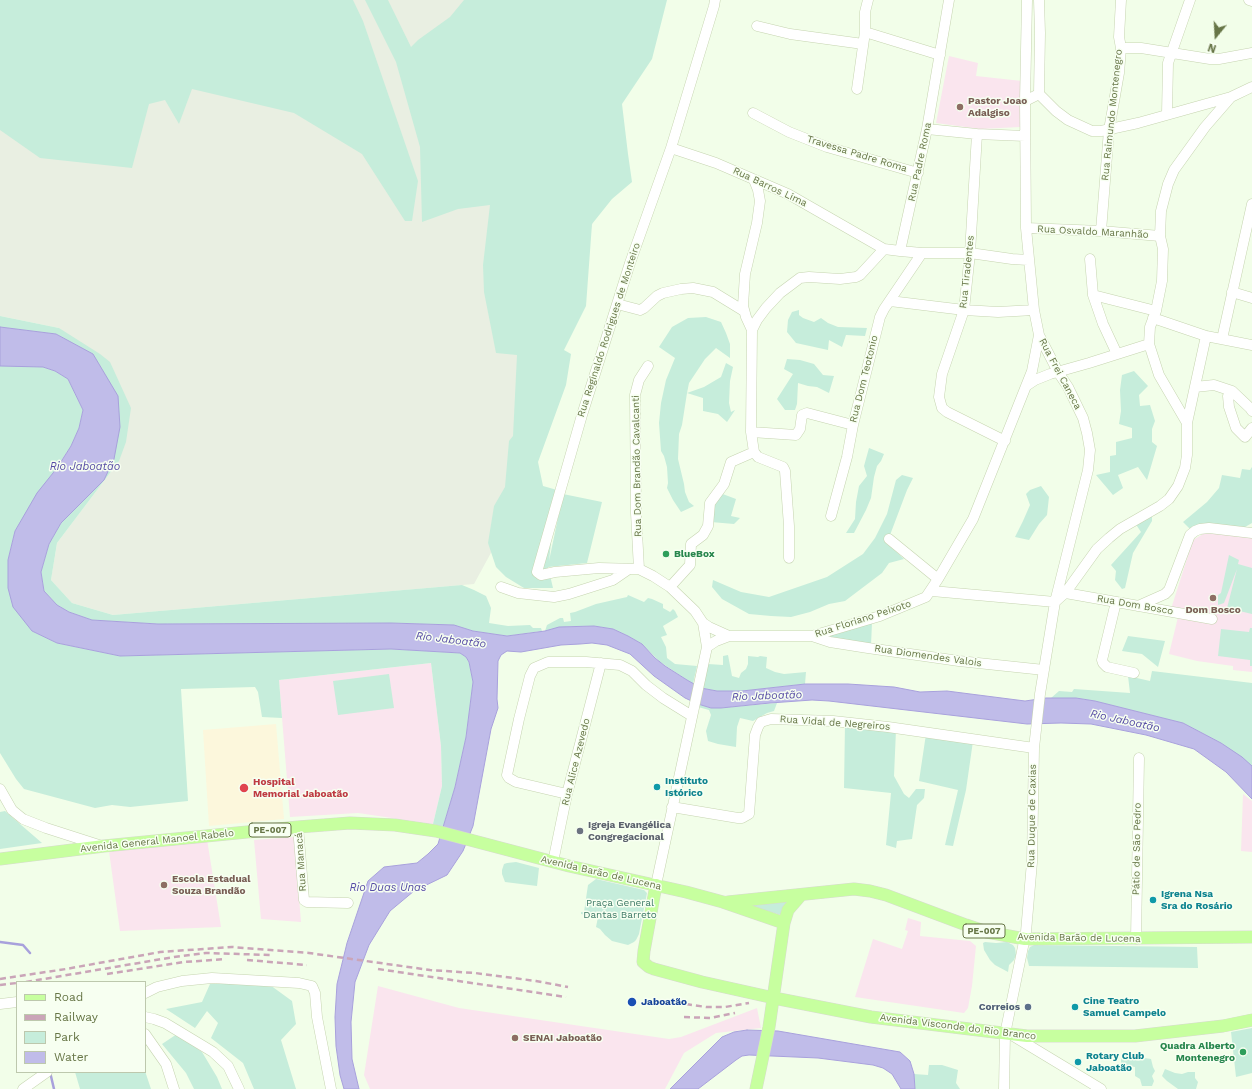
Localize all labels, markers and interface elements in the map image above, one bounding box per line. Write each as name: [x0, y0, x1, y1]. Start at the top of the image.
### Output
north arrow: [1196, 16, 1236, 56]
text: N: [1206, 40, 1218, 55]
street label: Rua Raimundo Montenegro: [1099, 49, 1125, 181]
place label: Pastor Joao Adalgiso: [968, 95, 1027, 118]
marker: Pastor Joao Adalgiso: [955, 102, 965, 112]
street label: Rua Padre Roma: [906, 121, 934, 203]
street label: Travessa Padre Roma: [805, 133, 909, 175]
street label: Rua Barros Lima: [731, 165, 809, 209]
street label: Rua Osvaldo Maranhão: [1037, 223, 1149, 241]
street label: Rua Tiradentes: [957, 235, 977, 309]
street label: Rua Reginaldo Rodrigues de Monteiro: [575, 241, 643, 419]
street label: Rua Dom Teotonio: [847, 334, 881, 424]
street label: Rua Frei Caneca: [1036, 336, 1084, 412]
street label: Rua Dom Brandão Cavalcanti: [630, 395, 644, 537]
water label: Rio Jaboatão: [50, 460, 120, 474]
place label: BlueBox: [674, 548, 715, 560]
marker: BlueBox: [661, 549, 671, 559]
street label: Rua Dom Bosco: [1096, 592, 1174, 618]
marker: Dom Bosco: [1208, 593, 1218, 603]
street label: Rua Floriano Peixoto: [813, 598, 913, 640]
place label: Dom Bosco: [1185, 604, 1241, 616]
water label: Rio Jaboatão: [415, 629, 487, 651]
street label: Rua Diomendes Valois: [874, 643, 982, 669]
water label: Rio Jaboatão: [731, 688, 803, 704]
water label: Rio Jaboatão: [1089, 707, 1161, 735]
street label: Rua Vidal de Negreiros: [779, 713, 891, 733]
street label: Rua Alice Azevedo: [559, 717, 593, 807]
street label: Rua Duque de Caxias: [1025, 764, 1039, 868]
place label: Instituto Istórico: [665, 775, 708, 798]
place label: Hospital Memorial Jaboatão: [253, 776, 348, 800]
marker: Hospital Memorial Jaboatão: [238, 782, 250, 794]
marker: Instituto Istórico: [652, 782, 662, 792]
street label: Pátio de São Pedro: [1130, 803, 1144, 895]
place label: Igreja Evangélica Congregacional: [588, 819, 671, 842]
road number: PE-007: [249, 823, 291, 837]
marker: Igreja Evangélica Congregacional: [575, 826, 585, 836]
street label: Avenida General Manoel Rabelo: [80, 827, 234, 855]
street label: Rua Manacá: [293, 832, 309, 892]
street label: Avenida Barão de Lucena: [540, 853, 662, 893]
place label: Escola Estadual Souza Brandão: [172, 873, 251, 896]
marker: Escola Estadual Souza Brandão: [159, 880, 169, 890]
water label: Rio Duas Unas: [350, 881, 426, 895]
place label: Igrena Nsa Sra do Rosário: [1161, 888, 1233, 912]
marker: Igrena Nsa Sra do Rosário: [1148, 895, 1158, 905]
park label: Praça General Dantas Barreto: [583, 897, 657, 920]
road number: PE-007: [963, 924, 1005, 938]
street label: Avenida Barão de Lucena: [1017, 931, 1141, 945]
legend: [16, 981, 146, 1073]
text: Road: [54, 990, 83, 1004]
place label: Cine Teatro Samuel Campelo: [1083, 995, 1166, 1018]
marker: Jaboatão: [626, 996, 638, 1008]
place label: Jaboatão: [641, 996, 687, 1008]
place label: Correios: [979, 1001, 1020, 1013]
marker: Correios: [1023, 1002, 1033, 1012]
marker: Cine Teatro Samuel Campelo: [1070, 1002, 1080, 1012]
text: Railway: [54, 1010, 98, 1024]
street label: Avenida Visconde do Rio Branco: [879, 1011, 1037, 1043]
text: Park: [54, 1030, 80, 1044]
place label: SENAI Jaboatão: [523, 1032, 602, 1044]
marker: SENAI Jaboatão: [510, 1033, 520, 1043]
place label: Quadra Alberto Montenegro: [1160, 1040, 1235, 1064]
marker: Quadra Alberto Montenegro: [1238, 1047, 1248, 1057]
text: Water: [54, 1050, 88, 1064]
place label: Rotary Club Jaboatão: [1086, 1050, 1144, 1074]
marker: Rotary Club Jaboatão: [1073, 1057, 1083, 1067]

